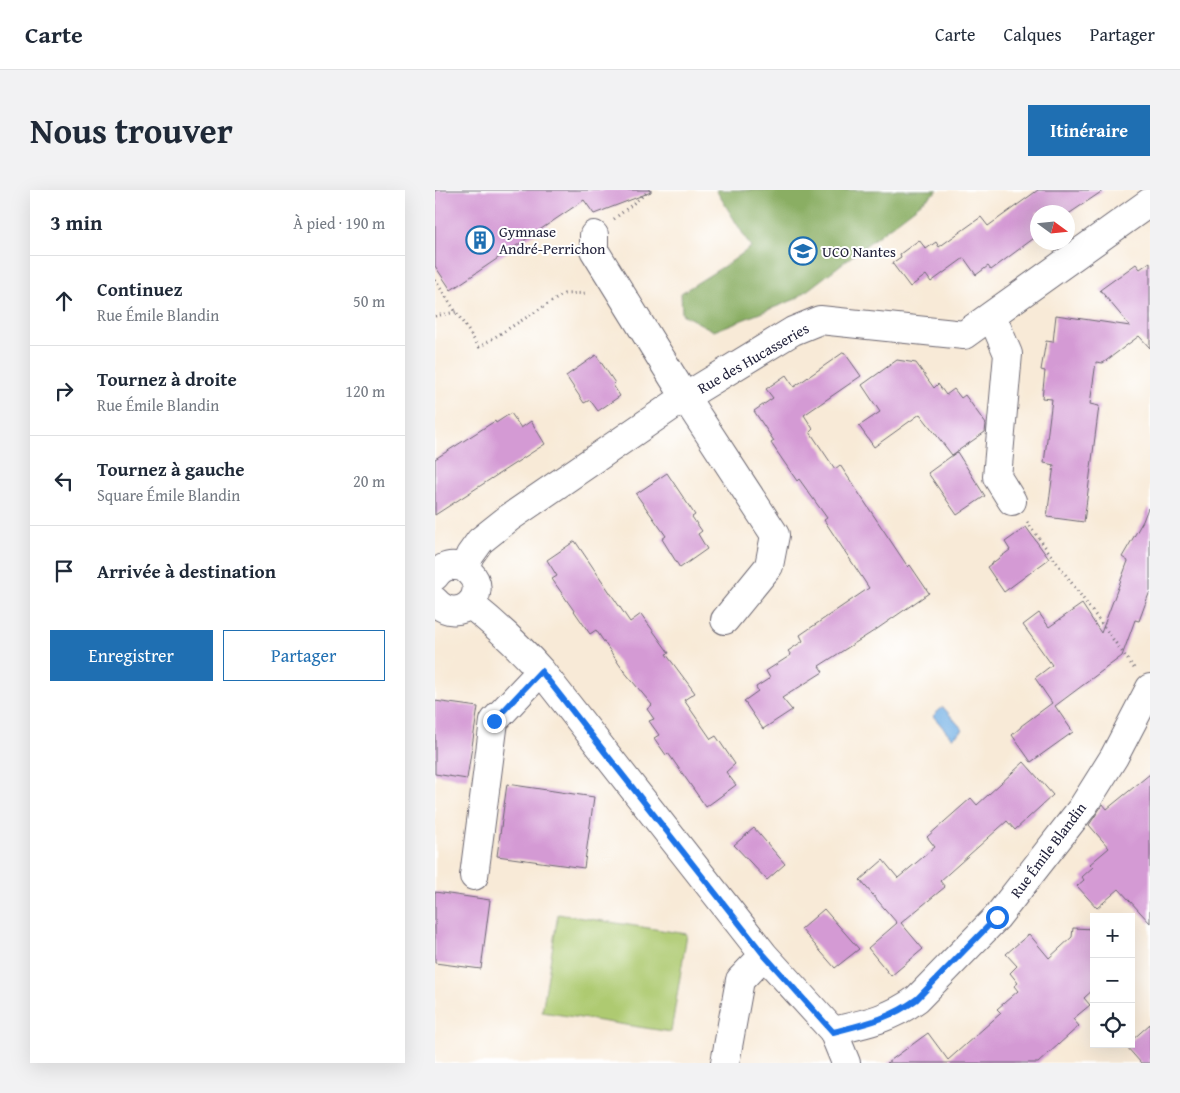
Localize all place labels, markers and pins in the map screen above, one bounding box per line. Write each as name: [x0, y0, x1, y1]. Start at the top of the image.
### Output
place label: Gymnase André-Perrichon: [499, 221, 606, 259]
building icon: Gymnase André-Perrichon: [465, 225, 495, 255]
school or university icon: UCO Nantes: [788, 236, 818, 266]
place label: UCO Nantes: [822, 241, 896, 262]

